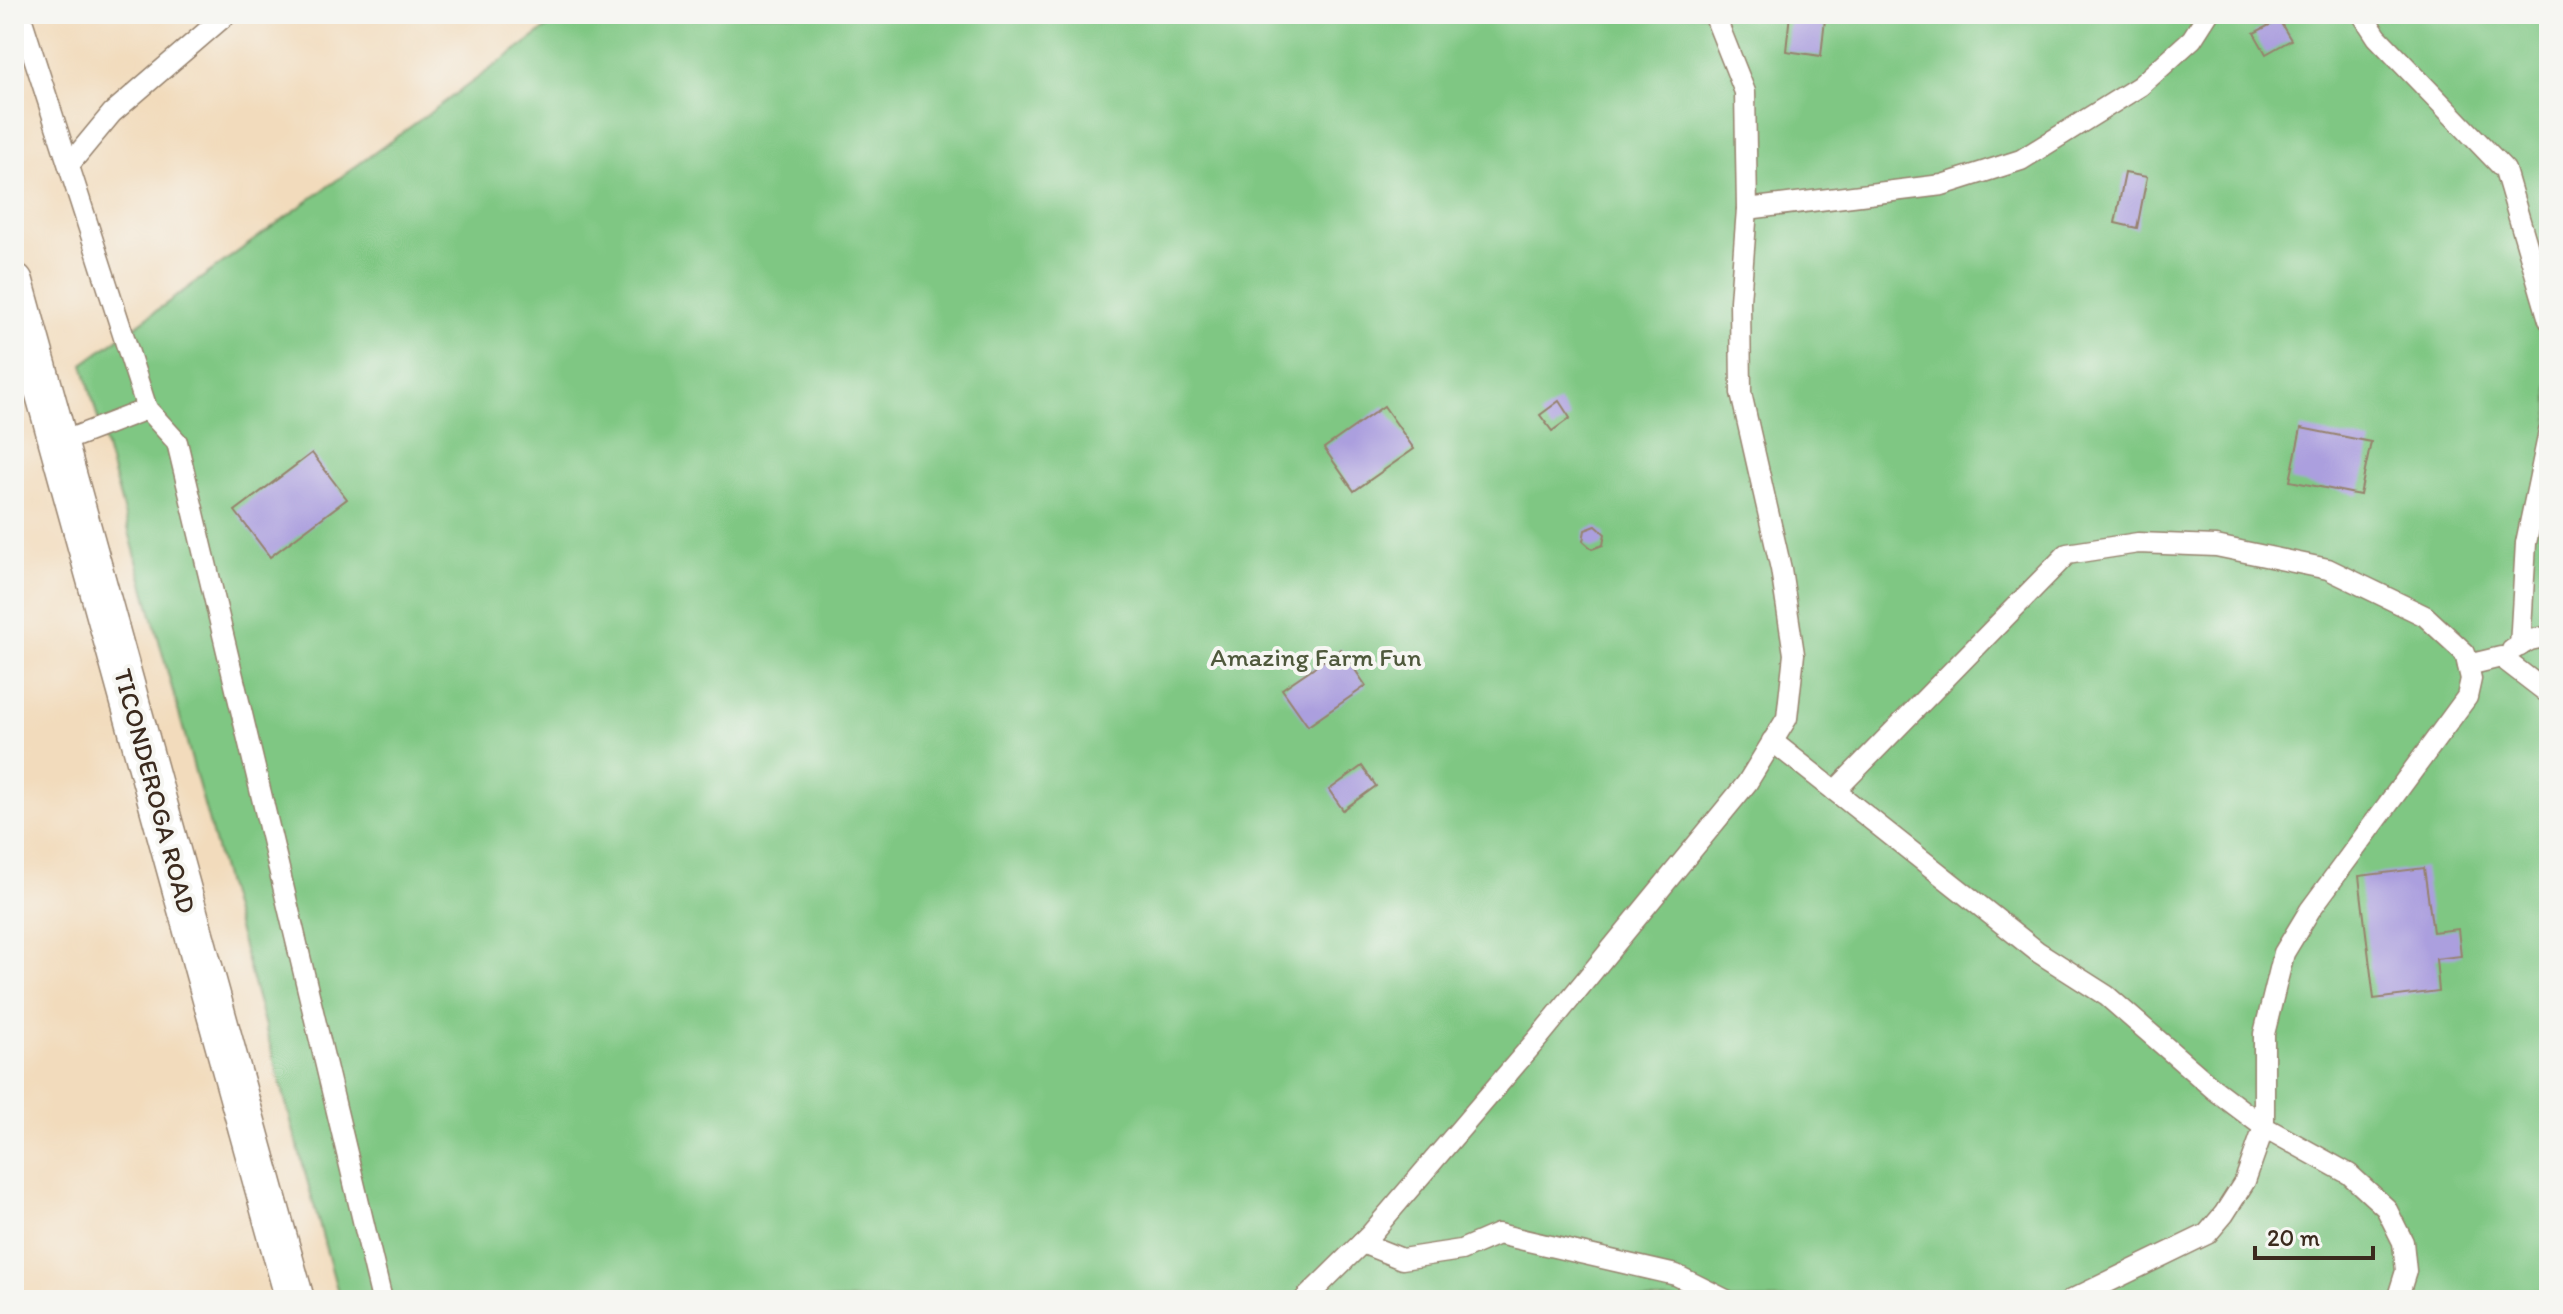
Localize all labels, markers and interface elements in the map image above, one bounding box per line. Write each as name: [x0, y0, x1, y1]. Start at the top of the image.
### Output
park label: Amazing Farm Fun: [1210, 641, 1422, 673]
street label: TICONDEROGA ROAD: [107, 665, 203, 917]
scale bar: [2255, 1210, 2373, 1260]
text: 20 m: [2267, 1223, 2320, 1252]

